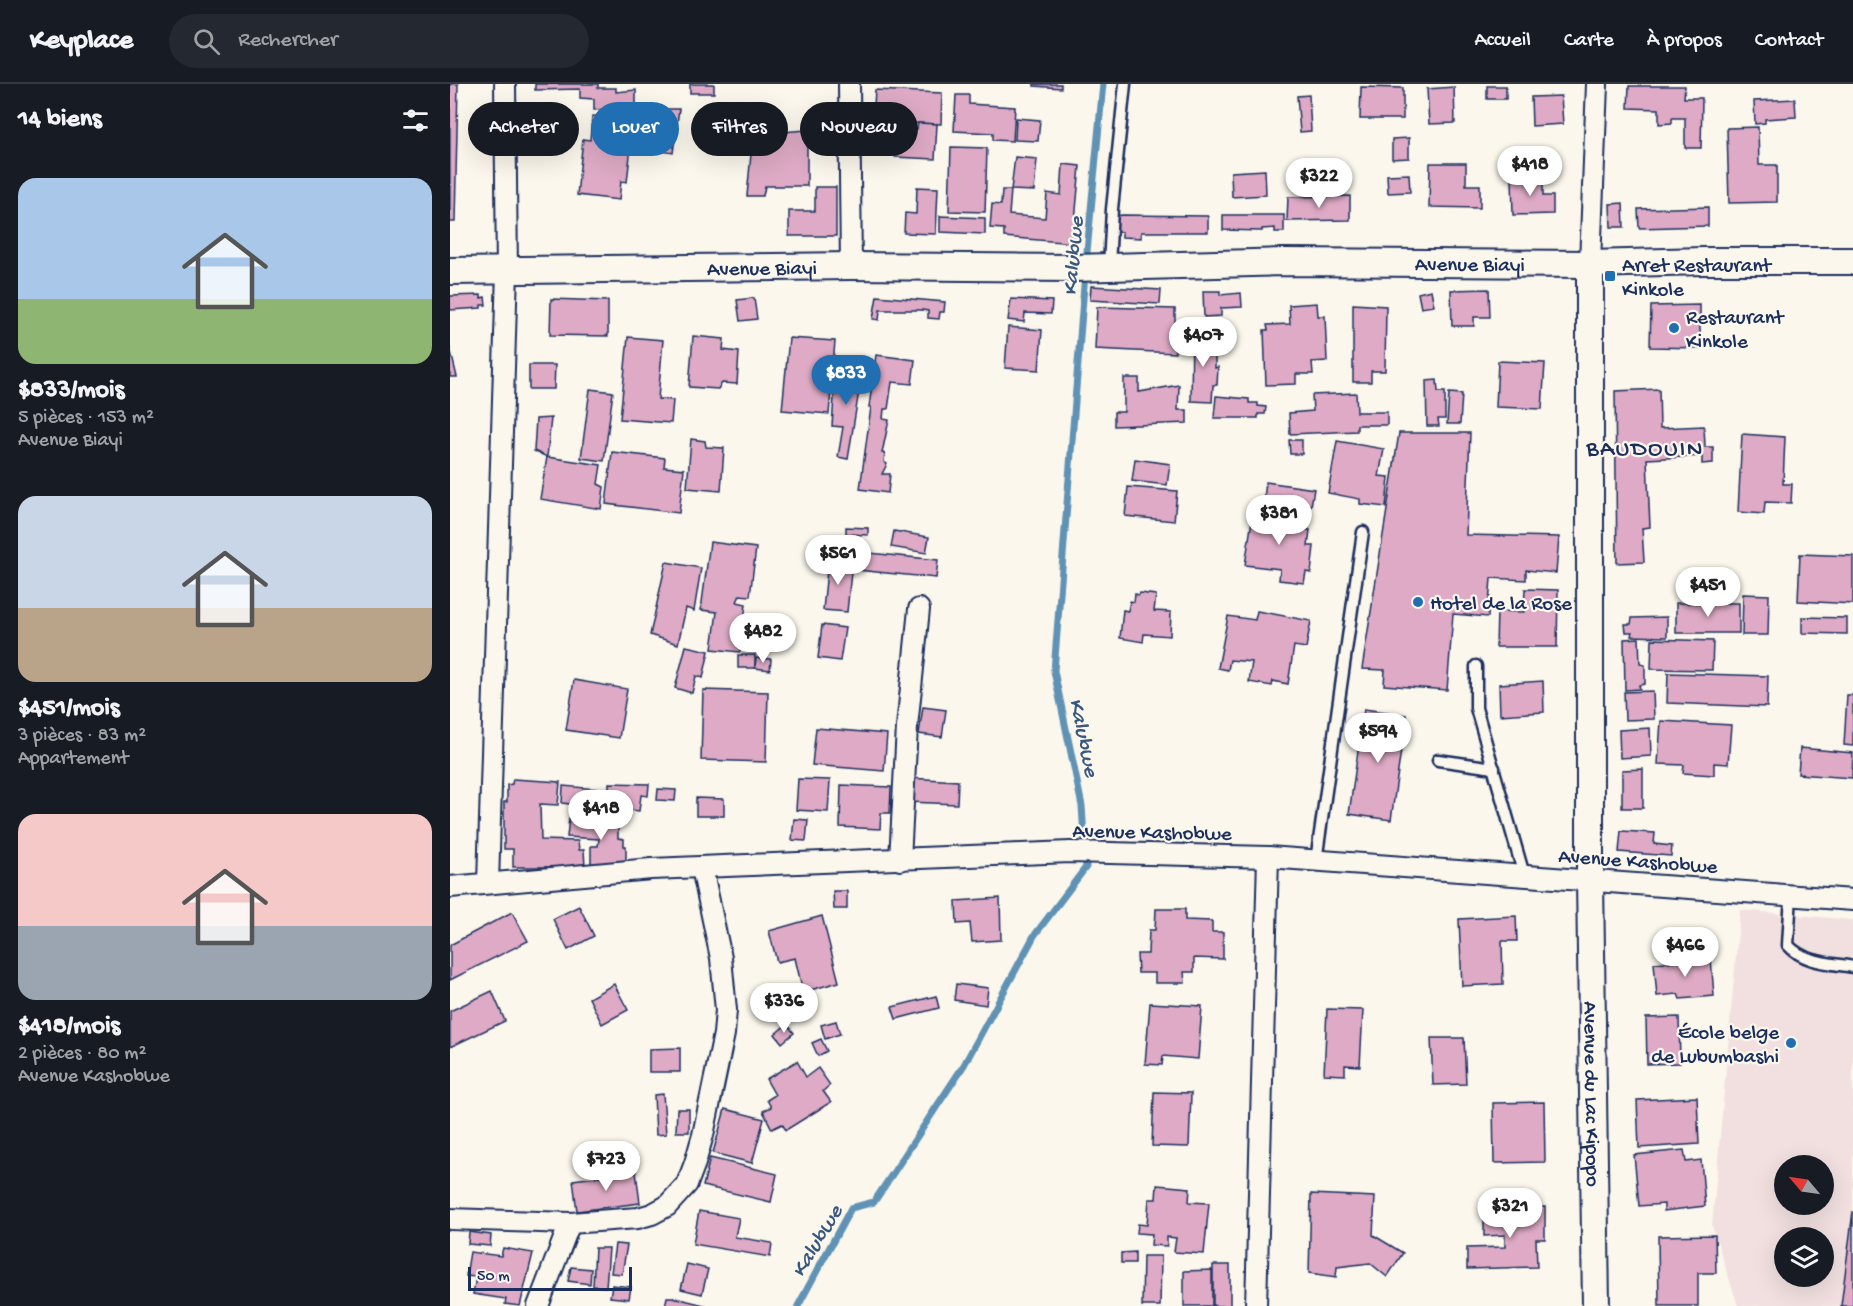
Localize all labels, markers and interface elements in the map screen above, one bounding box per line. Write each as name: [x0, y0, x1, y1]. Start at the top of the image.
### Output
search box: [169, 14, 589, 68]
text: Keyplace: [30, 25, 133, 58]
icon: search: [190, 25, 223, 58]
text: Rechercher: [238, 28, 338, 54]
text: Accueil: [1474, 29, 1531, 54]
text: Carte: [1564, 29, 1614, 54]
text: À propos: [1647, 29, 1722, 54]
text: Contact: [1755, 29, 1823, 54]
chip: Acheter: [468, 102, 579, 156]
chip: Louer: [591, 102, 679, 156]
chip: Filtres: [691, 102, 788, 156]
chip: Nouveau: [800, 102, 918, 156]
icon: filters: [399, 104, 432, 137]
text: 14 biens: [18, 105, 102, 136]
pin: $418: [1494, 146, 1566, 197]
text: $418: [1511, 154, 1549, 177]
pin: $322: [1283, 158, 1355, 209]
text: $322: [1300, 166, 1338, 189]
water label: Kalubwe: [1059, 214, 1092, 297]
icon: home: [171, 217, 279, 325]
street label: Avenue Biayi: [1415, 254, 1525, 280]
place label: Arret Restaurant Kinkole: [1622, 255, 1773, 304]
street label: Avenue Biayi: [707, 257, 817, 284]
marker: Arret Restaurant Kinkole: [1603, 269, 1617, 283]
place label: Restaurant Kinkole: [1686, 307, 1786, 356]
pin: $407: [1167, 317, 1239, 368]
marker: Restaurant Kinkole: [1667, 321, 1681, 335]
text: $407: [1183, 325, 1223, 348]
pin: $833: [810, 355, 882, 406]
text: $833: [826, 363, 866, 386]
text: $833/mois: [18, 376, 124, 407]
text: 5 pièces · 153 m²: [18, 407, 154, 430]
text: Avenue Biayi: [18, 430, 123, 453]
district label: BAUDOUIN: [1585, 436, 1704, 465]
pin: $381: [1243, 495, 1315, 546]
text: $381: [1260, 503, 1298, 526]
icon: home: [171, 535, 279, 643]
pin: $561: [802, 535, 874, 586]
text: $561: [819, 543, 857, 566]
pin: $451: [1672, 567, 1744, 618]
text: $451: [1689, 575, 1727, 598]
place label: Hotel de la Rose: [1430, 593, 1573, 618]
marker: Hotel de la Rose: [1411, 595, 1425, 609]
pin: $482: [727, 613, 799, 664]
text: $482: [743, 621, 783, 644]
text: $451/mois: [18, 694, 120, 725]
water label: Kalubwe: [1061, 696, 1103, 781]
pin: $594: [1342, 713, 1414, 764]
text: $594: [1359, 721, 1397, 744]
text: 3 pièces · 83 m²: [18, 725, 146, 748]
text: Appartement: [18, 748, 128, 771]
pin: $418: [565, 790, 637, 841]
text: $418: [582, 798, 620, 821]
street label: Avenue Kashobwe: [1072, 821, 1233, 848]
street label: Avenue Kashobwe: [1557, 845, 1719, 882]
icon: home: [171, 853, 279, 961]
pin: $466: [1649, 927, 1721, 978]
text: $466: [1666, 935, 1704, 958]
pin: $336: [748, 983, 820, 1034]
text: $336: [764, 991, 804, 1014]
street label: Avenue du Lac Kipopo: [1576, 1001, 1603, 1187]
text: $418/mois: [18, 1012, 120, 1043]
place label: École belge de Lubumbashi: [1651, 1022, 1780, 1071]
marker: École belge de Lubumbashi: [1784, 1036, 1798, 1050]
text: 2 pièces · 80 m²: [18, 1043, 146, 1066]
text: Avenue Kashobwe: [18, 1066, 170, 1089]
pin: $723: [570, 1141, 642, 1192]
text: $723: [586, 1149, 626, 1172]
north arrow: [1774, 1155, 1834, 1215]
map controls: [1774, 1155, 1834, 1287]
pin: $321: [1474, 1188, 1546, 1239]
text: $321: [1491, 1196, 1529, 1219]
water label: Kalubwe: [787, 1200, 851, 1283]
button: layers: [1774, 1227, 1834, 1287]
scale bar: [468, 1264, 632, 1292]
text: 50 m: [477, 1268, 510, 1287]

